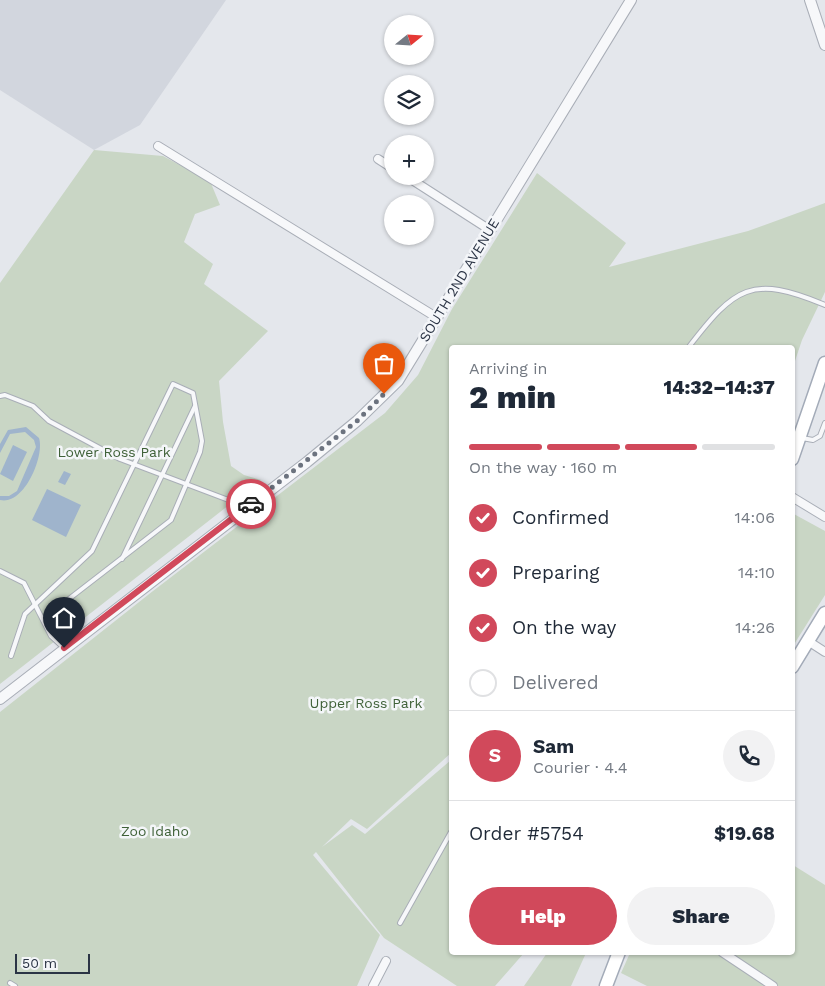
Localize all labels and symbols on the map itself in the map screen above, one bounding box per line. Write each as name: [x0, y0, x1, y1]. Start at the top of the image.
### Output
north arrow: [384, 15, 434, 65]
street label: SOUTH 2ND AVENUE: [416, 215, 502, 345]
pin: [363, 343, 405, 394]
park label: Lower Ross Park: [57, 444, 171, 460]
courier: [226, 479, 276, 529]
pin: [43, 597, 85, 648]
park label: Upper Ross Park: [310, 695, 422, 711]
park label: Zoo Idaho: [121, 823, 189, 839]
scale bar: [15, 951, 90, 974]

